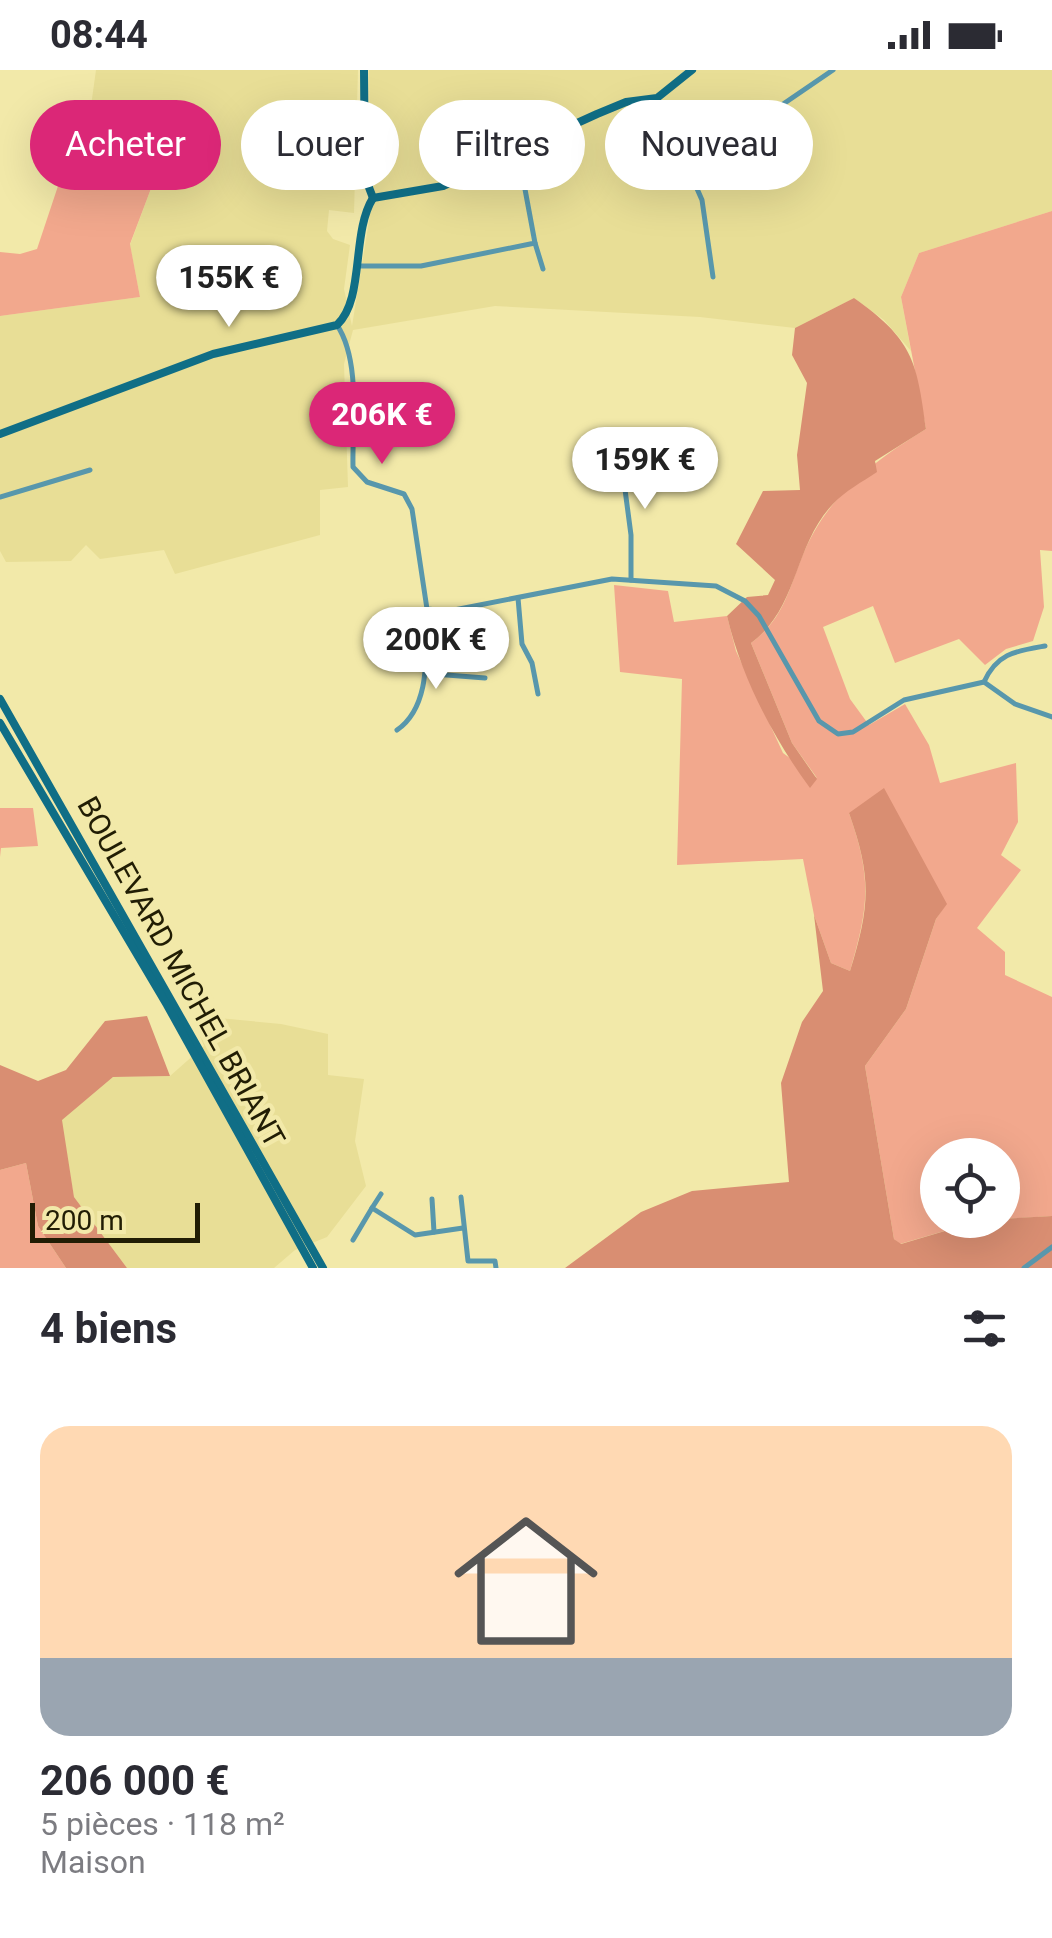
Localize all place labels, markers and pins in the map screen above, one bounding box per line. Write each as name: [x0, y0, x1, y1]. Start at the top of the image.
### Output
pin: 155K €: [148, 245, 310, 330]
pin: 206K €: [301, 382, 463, 467]
pin: 159K €: [564, 427, 726, 512]
pin: 200K €: [355, 607, 517, 692]

